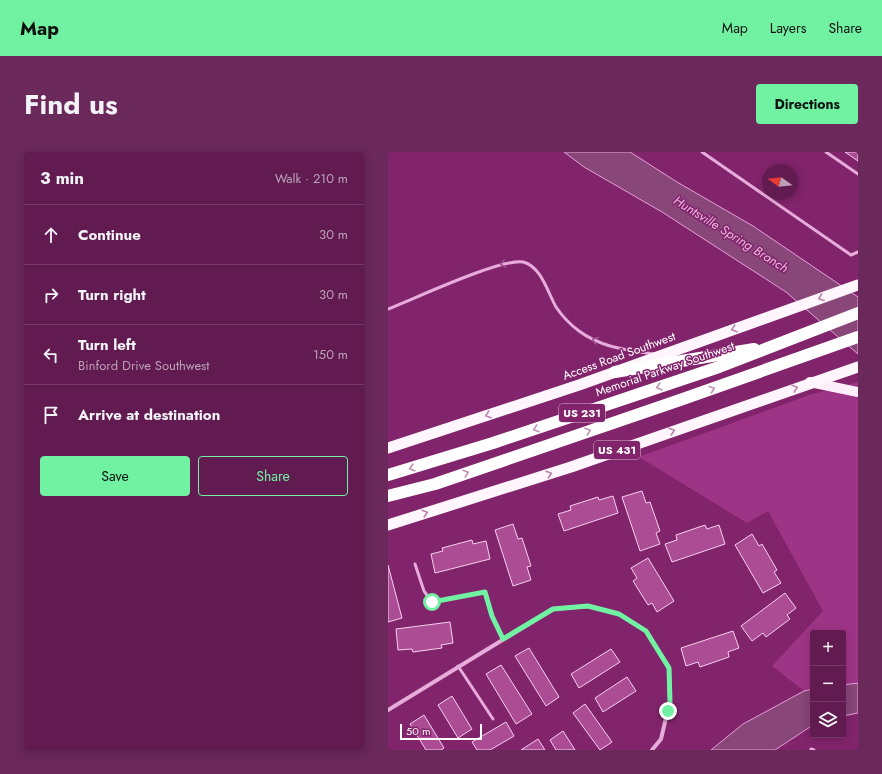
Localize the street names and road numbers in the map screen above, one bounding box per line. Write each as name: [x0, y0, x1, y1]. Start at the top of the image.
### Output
street label: Access Road Southwest: [560, 327, 678, 385]
street label: Memorial Parkway Southwest: [593, 337, 737, 401]
road number: US 231: [559, 404, 605, 422]
road number: US 431: [594, 441, 640, 459]

